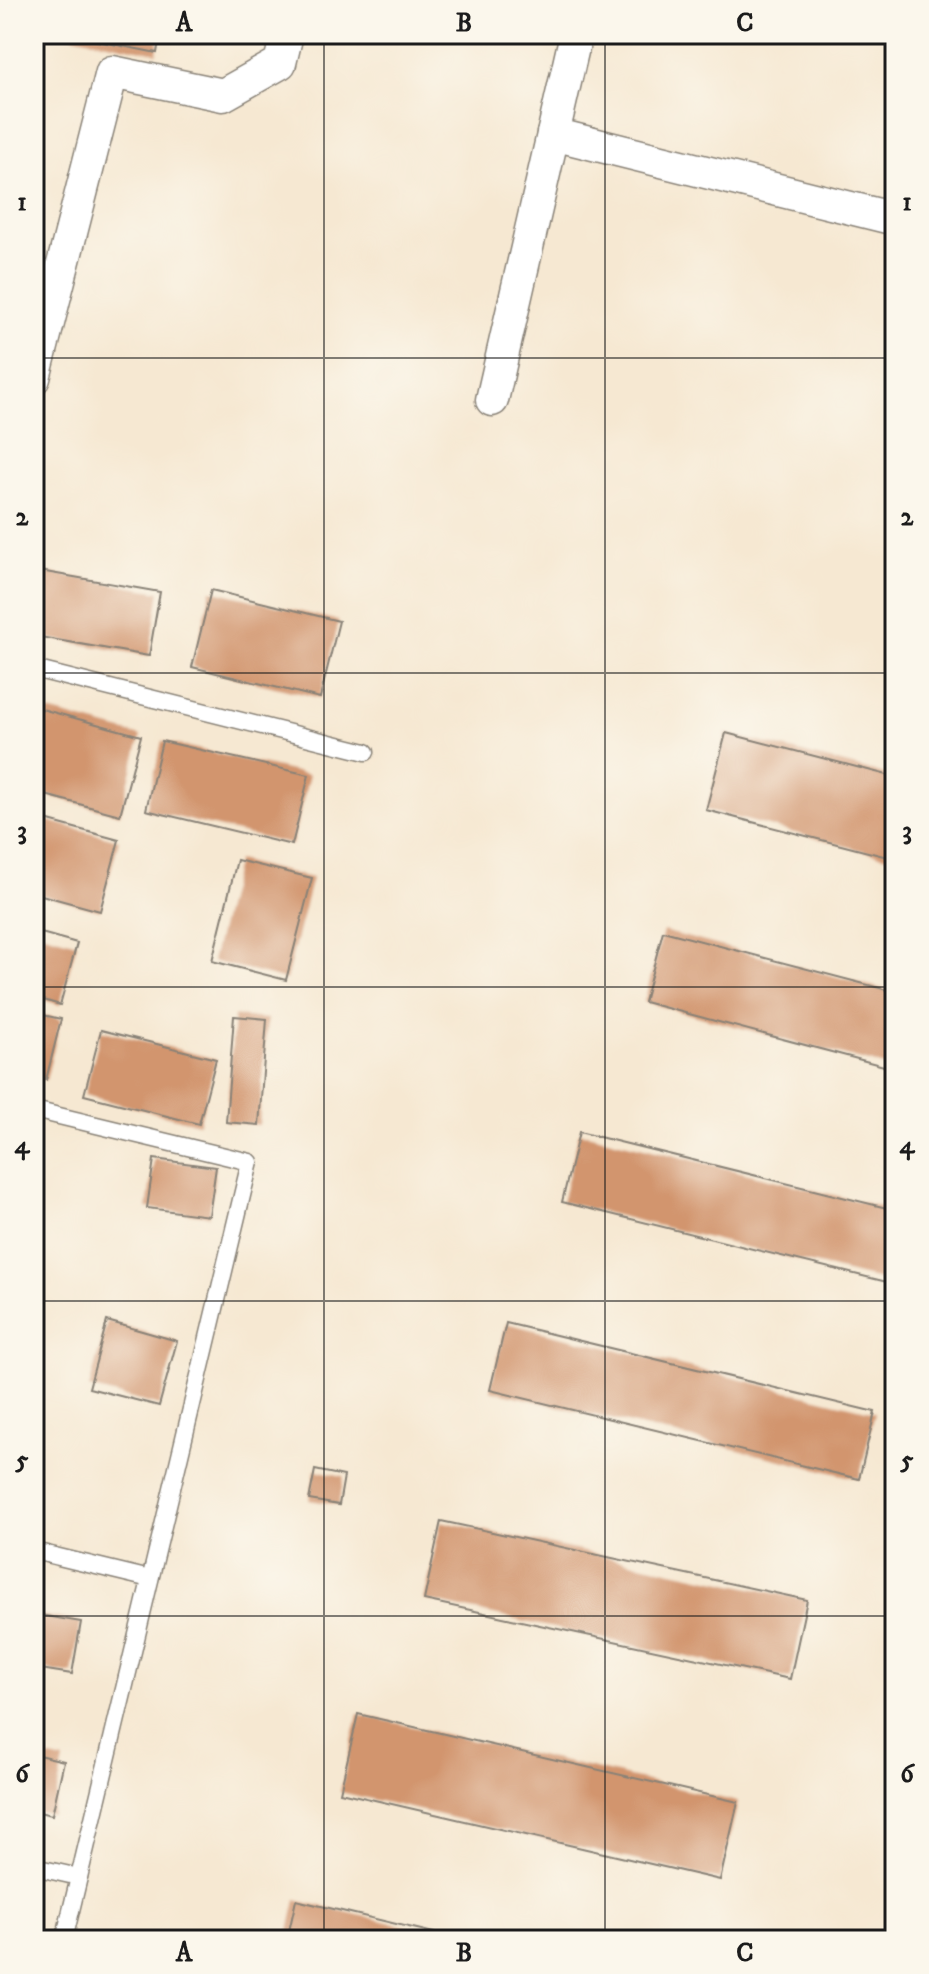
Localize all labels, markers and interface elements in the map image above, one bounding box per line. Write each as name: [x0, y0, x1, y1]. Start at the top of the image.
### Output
text: A: [175, 7, 194, 40]
text: B: [456, 7, 472, 40]
text: C: [736, 7, 754, 40]
text: 1: [17, 186, 27, 219]
text: 1: [902, 186, 912, 219]
text: 2: [16, 501, 30, 534]
text: 2: [901, 501, 915, 534]
text: 3: [17, 815, 27, 848]
text: 3: [902, 815, 912, 848]
text: 4: [15, 1129, 31, 1162]
text: 4: [900, 1129, 916, 1162]
text: 5: [15, 1444, 29, 1477]
text: 5: [900, 1444, 914, 1477]
text: 6: [15, 1758, 30, 1791]
text: 6: [900, 1758, 915, 1791]
text: A: [175, 1937, 194, 1970]
text: B: [456, 1937, 472, 1970]
text: C: [736, 1937, 754, 1970]

